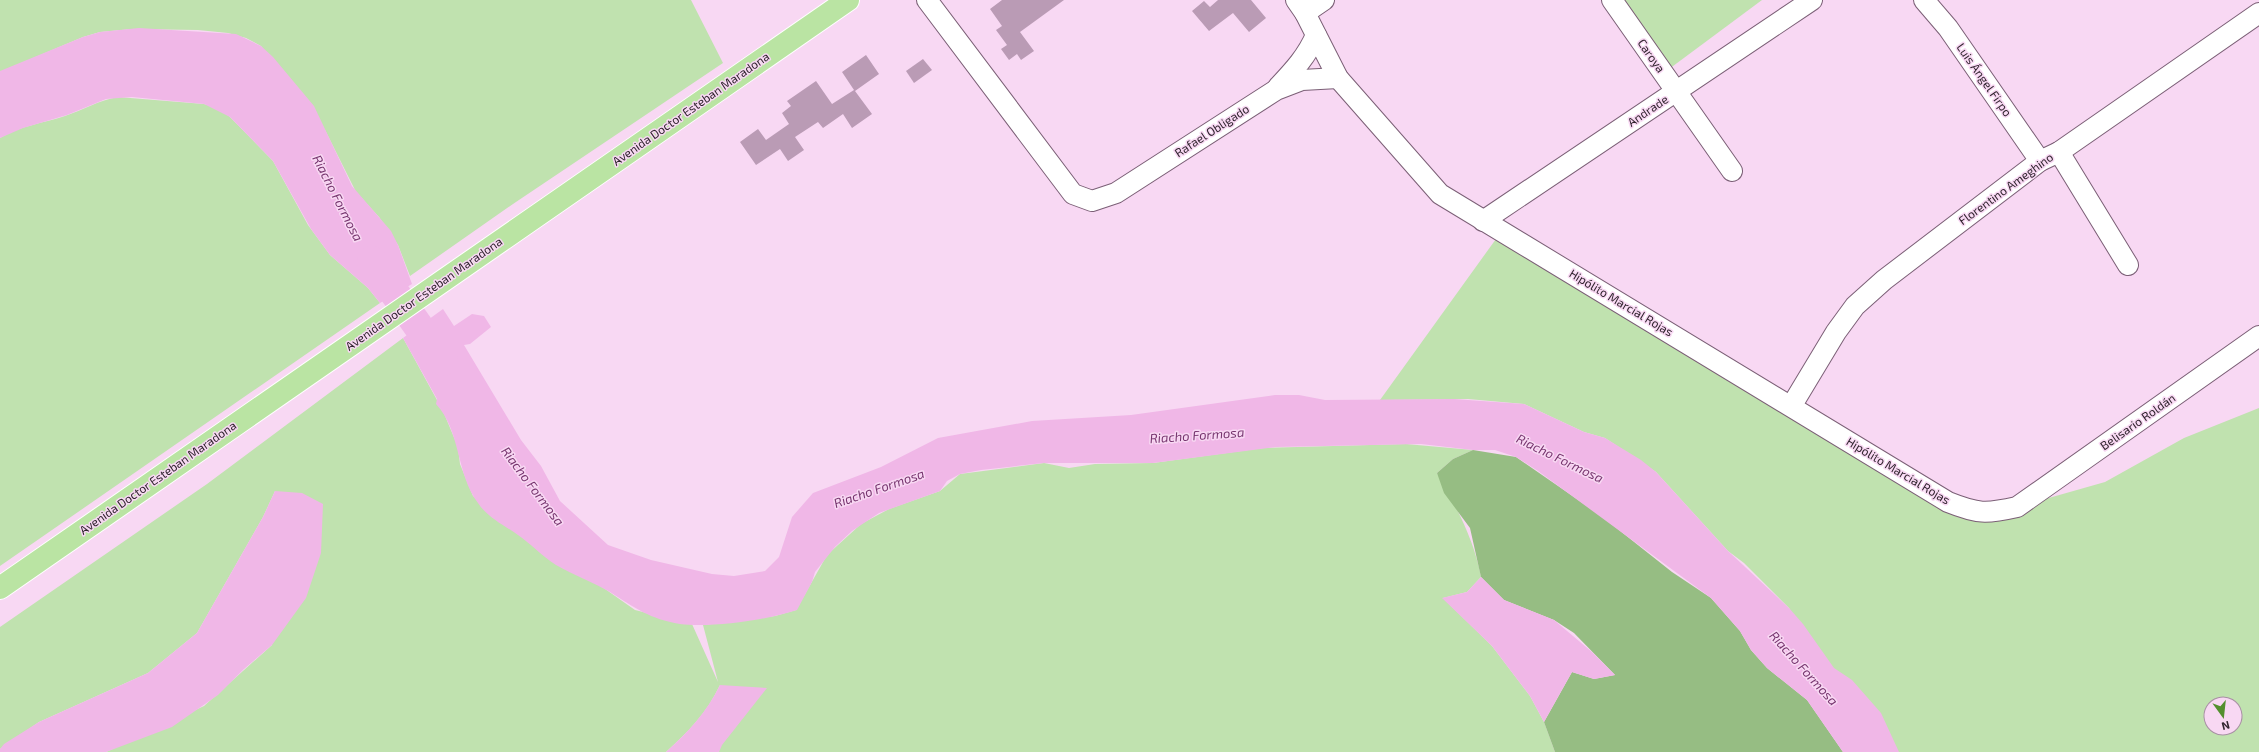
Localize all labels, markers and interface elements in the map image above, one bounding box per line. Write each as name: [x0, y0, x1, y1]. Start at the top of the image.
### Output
street label: Caroya: [1635, 36, 1668, 75]
street label: Luis Ángel Firpo: [1954, 40, 2015, 119]
street label: Avenida Doctor Esteban Maradona: [609, 49, 771, 168]
street label: Andrade: [1624, 91, 1670, 129]
street label: Rafael Obligado: [1172, 101, 1251, 159]
street label: Florentino Ameghino: [1955, 149, 2056, 227]
water label: Riacho Formosa: [309, 152, 367, 244]
street label: Avenida Doctor Esteban Maradona: [342, 234, 504, 353]
street label: Hipólito Marcial Rojas: [1567, 266, 1676, 339]
street label: Belisario Roldán: [2097, 390, 2178, 452]
street label: Avenida Doctor Esteban Maradona: [76, 418, 238, 537]
water label: Riacho Formosa: [1149, 424, 1245, 446]
water label: Riacho Formosa: [1514, 430, 1606, 486]
street label: Hipólito Marcial Rojas: [1844, 434, 1953, 507]
water label: Riacho Formosa: [498, 443, 568, 529]
water label: Riacho Formosa: [832, 465, 926, 511]
water label: Riacho Formosa: [1766, 627, 1842, 709]
north arrow: [2203, 696, 2243, 736]
text: N: [2220, 719, 2231, 733]

